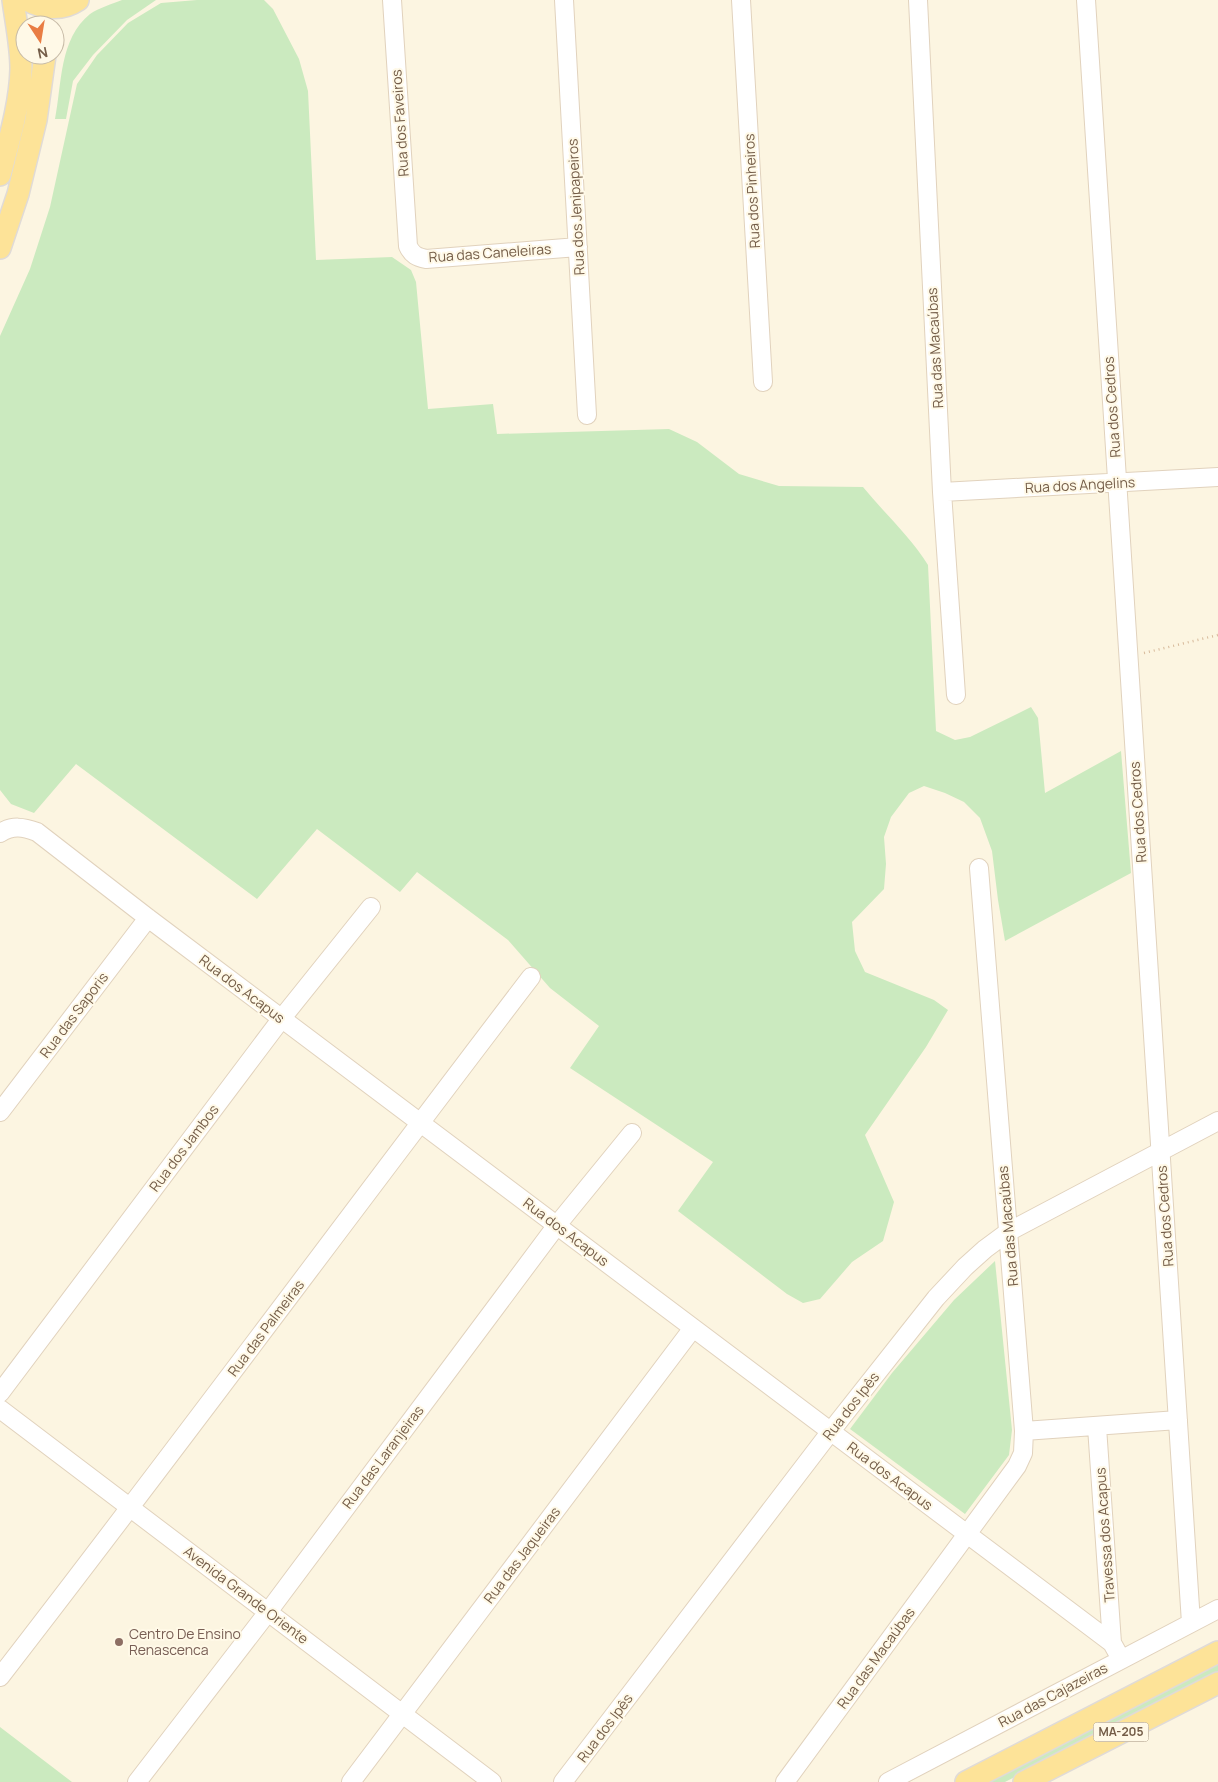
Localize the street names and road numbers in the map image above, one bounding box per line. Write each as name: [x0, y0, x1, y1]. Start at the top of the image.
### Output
street label: Rua dos Faveiros: [386, 69, 413, 177]
street label: Rua dos Pinheiros: [739, 133, 764, 249]
street label: Rua dos Jenipapeiros: [562, 138, 589, 276]
street label: Rua das Caneleiras: [428, 239, 552, 266]
street label: Rua das Macaúbas: [922, 287, 947, 409]
street label: Rua dos Cedros: [1098, 356, 1125, 458]
street label: Rua dos Angelins: [1024, 472, 1136, 497]
street label: Rua dos Cedros: [1124, 761, 1151, 863]
street label: Rua dos Acapus: [196, 950, 289, 1027]
street label: Rua das Saporis: [35, 968, 112, 1061]
street label: Rua dos Jambos: [145, 1100, 223, 1195]
street label: Rua das Macaúbas: [993, 1165, 1022, 1287]
street label: Rua dos Cedros: [1151, 1165, 1178, 1267]
street label: Rua dos Acapus: [520, 1193, 613, 1270]
street label: Rua das Palmeiras: [223, 1276, 308, 1380]
street label: Rua dos Ipês: [818, 1368, 883, 1444]
street label: Rua das Laranjeiras: [338, 1401, 428, 1512]
street label: Rua dos Acapus: [844, 1437, 937, 1514]
street label: Travessa dos Acapus: [1090, 1467, 1119, 1603]
street label: Rua das Jaqueiras: [479, 1503, 564, 1607]
street label: Avenida Grande Oriente: [180, 1541, 313, 1648]
street label: Rua das Macaúbas: [832, 1603, 919, 1712]
street label: Rua das Cajazeiras: [995, 1658, 1111, 1731]
street label: Rua dos Ipês: [572, 1689, 637, 1766]
road number: MA-205: [1094, 1722, 1148, 1741]

